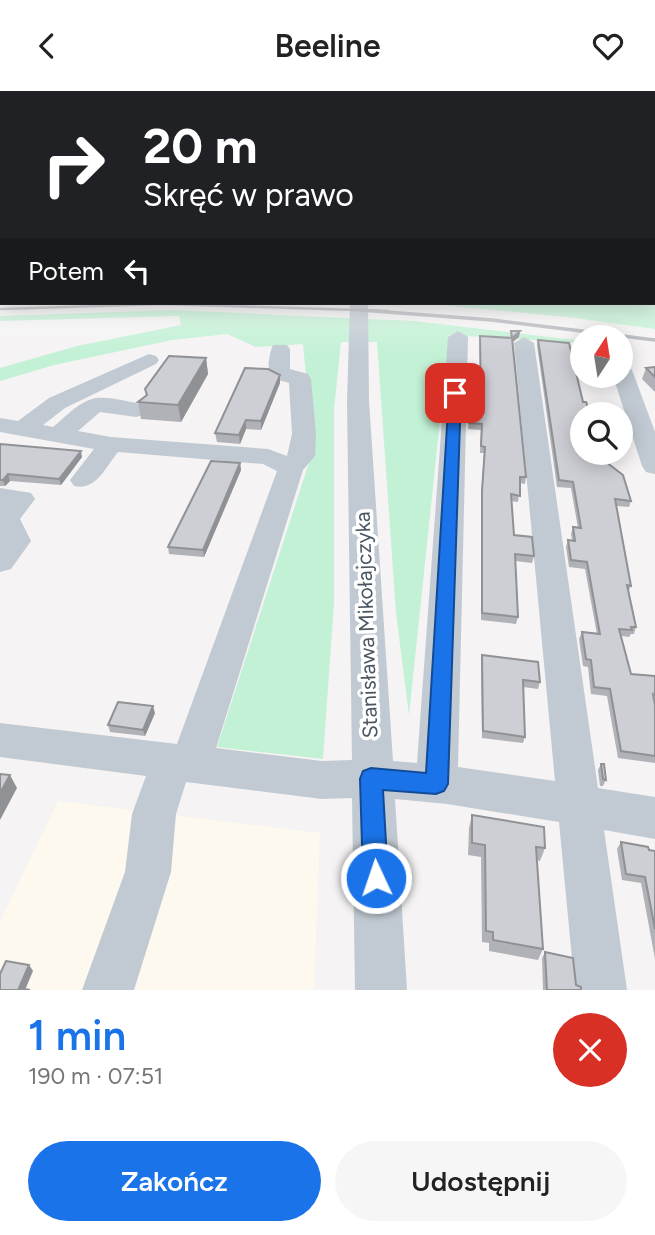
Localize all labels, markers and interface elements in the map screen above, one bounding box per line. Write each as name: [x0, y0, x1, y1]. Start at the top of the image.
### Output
icon: back: [28, 27, 66, 65]
text: Beeline: [274, 27, 381, 65]
icon: heart: [589, 27, 627, 65]
text: 20 m: [143, 116, 258, 175]
icon: right: [28, 119, 119, 210]
text: Skręć w prawo: [143, 176, 354, 214]
icon: left: [118, 252, 156, 290]
text: Potem: [28, 255, 104, 287]
north arrow: [570, 325, 634, 389]
map controls: [570, 325, 633, 465]
pin: [425, 363, 485, 423]
icon: arrive: [436, 374, 474, 412]
button: search: [570, 402, 633, 465]
street label: Stanisława Mikołajczyka: [350, 511, 382, 739]
position arrow: [339, 841, 413, 915]
text: 1 min: [28, 1010, 126, 1061]
button: close: [553, 1013, 627, 1087]
text: 190 m · 07:51: [28, 1062, 163, 1090]
button: Zakończ: [28, 1141, 321, 1221]
button: Udostępnij: [335, 1141, 627, 1221]

